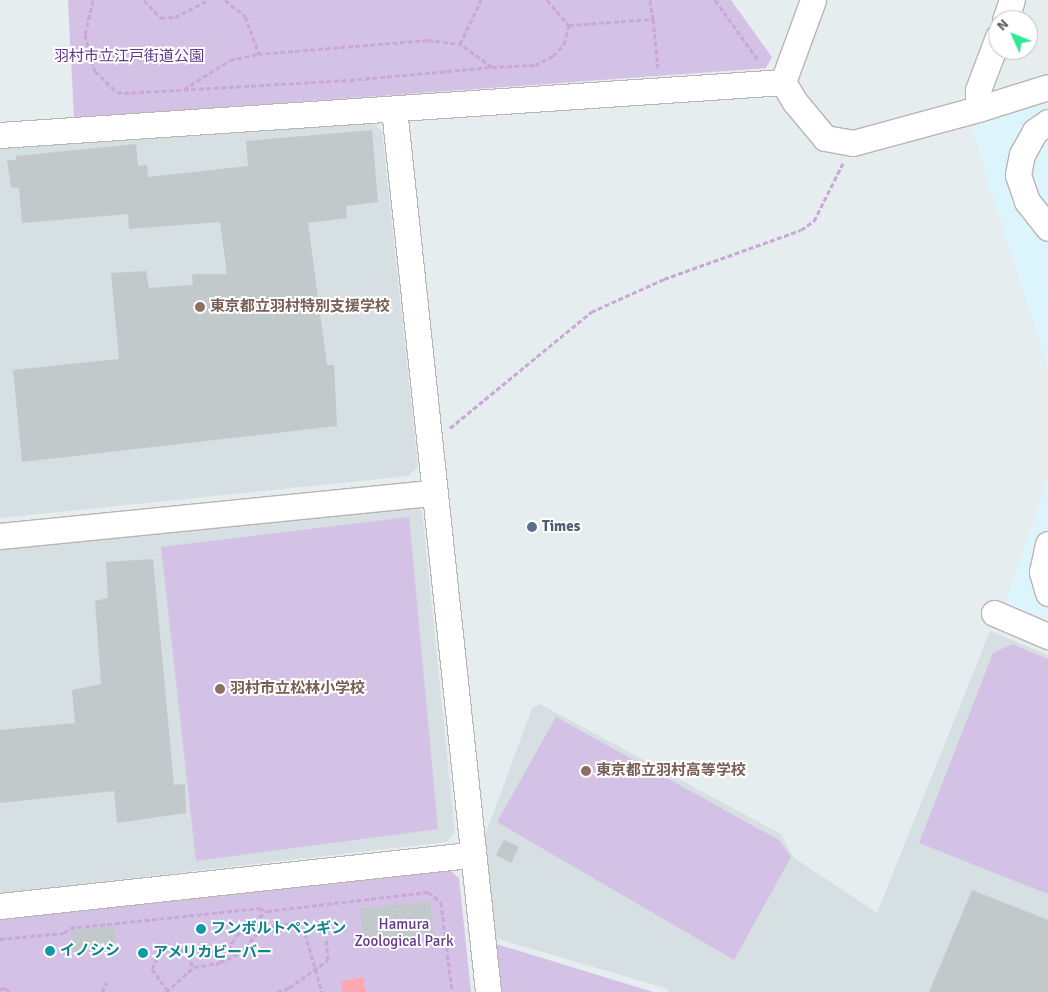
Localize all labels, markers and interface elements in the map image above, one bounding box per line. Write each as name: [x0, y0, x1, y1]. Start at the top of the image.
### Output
north arrow: [988, 10, 1038, 60]
text: N: [993, 16, 1012, 34]
park label: 羽村市立江戸街道公園: [54, 48, 204, 66]
place label: 東京都立羽村特別支援学校: [210, 298, 390, 316]
marker: 東京都立羽村特別支援学校: [194, 301, 206, 313]
place label: Times: [542, 518, 580, 536]
marker: Times: [526, 521, 538, 533]
place label: 羽村市立松林小学校: [230, 680, 365, 698]
marker: 羽村市立松林小学校: [214, 683, 226, 695]
place label: 東京都立羽村高等学校: [596, 762, 746, 780]
marker: 東京都立羽村高等学校: [580, 765, 592, 777]
park label: Hamura Zoological Park: [355, 915, 453, 950]
place label: フンボルトペンギン: [211, 920, 346, 938]
marker: フンボルトペンギン: [195, 923, 207, 935]
place label: イノシシ: [60, 942, 120, 960]
place label: アメリカビーバー: [153, 944, 273, 962]
marker: イノシシ: [44, 945, 56, 957]
marker: アメリカビーバー: [137, 947, 149, 959]

